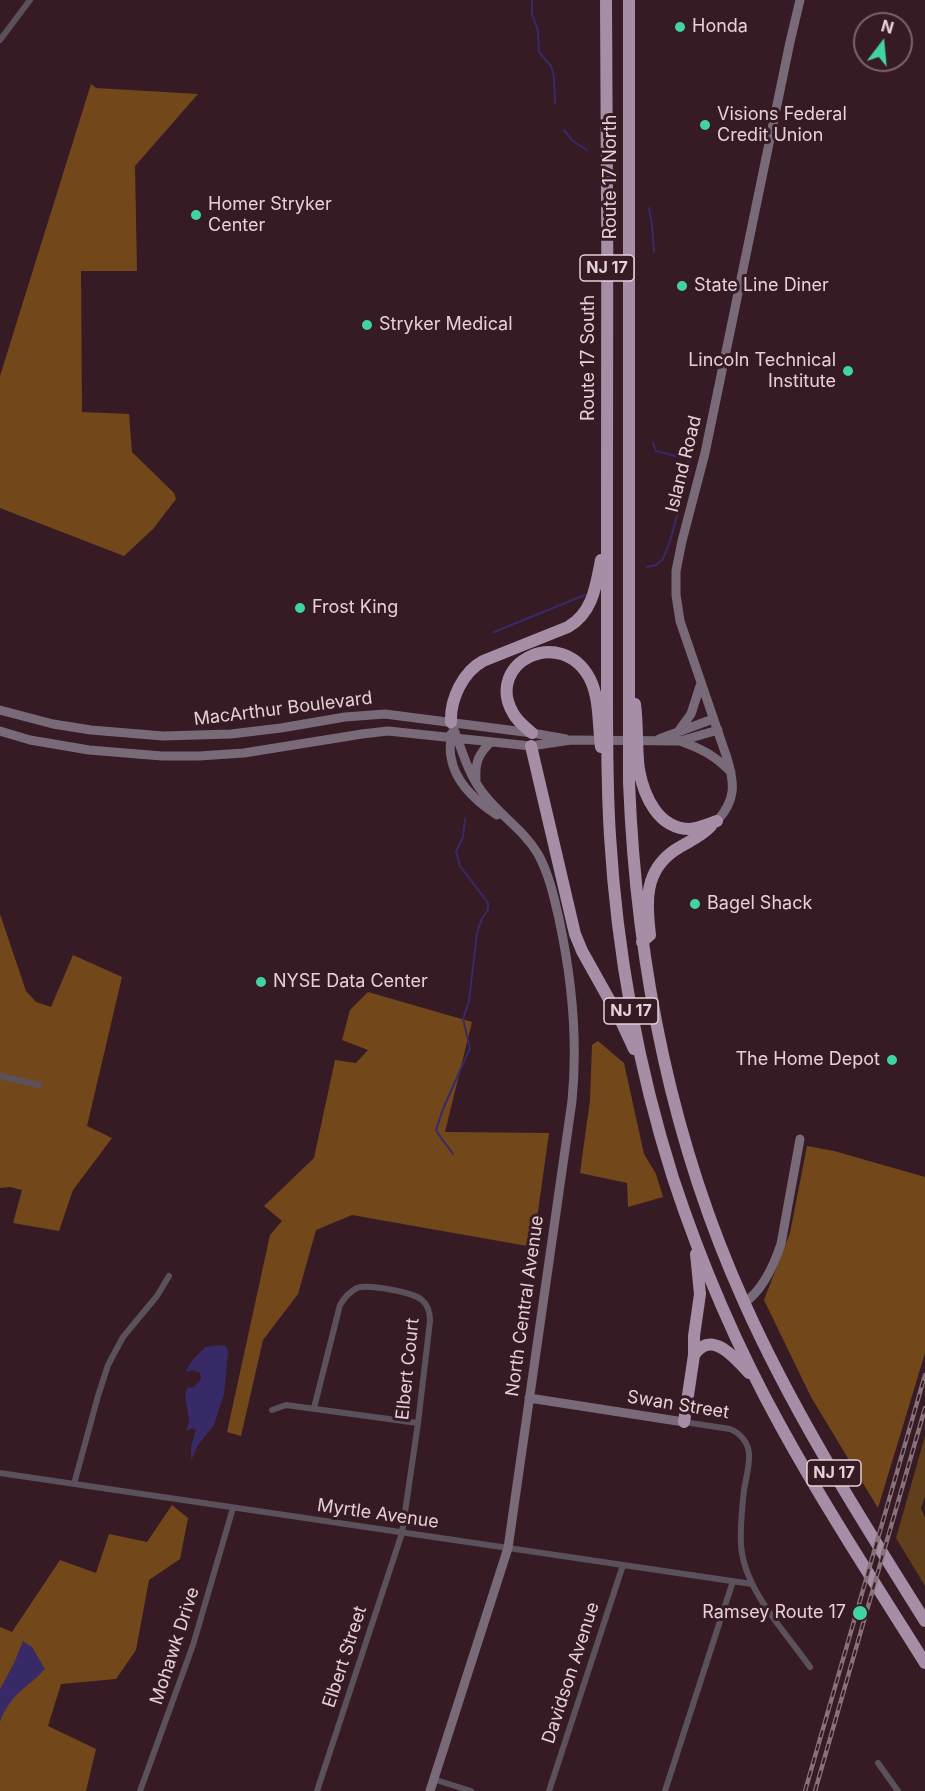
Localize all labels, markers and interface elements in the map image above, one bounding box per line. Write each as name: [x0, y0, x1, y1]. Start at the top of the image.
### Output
north arrow: [853, 12, 913, 72]
text: N: [879, 15, 896, 38]
place label: Honda: [692, 16, 748, 38]
marker: Honda: [673, 20, 687, 34]
place label: Visions Federal Credit Union: [717, 104, 847, 146]
street label: Route 17 North: [600, 115, 622, 239]
marker: Visions Federal Credit Union: [698, 118, 712, 132]
place label: Homer Stryker Center: [208, 194, 332, 236]
marker: Homer Stryker Center: [189, 208, 203, 222]
road number: NJ 17: [580, 255, 634, 281]
place label: State Line Diner: [694, 275, 829, 297]
marker: State Line Diner: [675, 279, 689, 293]
street label: Route 17 South: [578, 295, 600, 421]
place label: Stryker Medical: [379, 314, 513, 336]
marker: Stryker Medical: [360, 318, 374, 332]
place label: Lincoln Technical Institute: [688, 350, 836, 392]
marker: Lincoln Technical Institute: [841, 364, 855, 378]
street label: Island Road: [662, 413, 706, 515]
place label: Frost King: [312, 597, 398, 619]
marker: Frost King: [293, 601, 307, 615]
street label: MacArthur Boulevard: [192, 687, 374, 731]
place label: Bagel Shack: [707, 893, 812, 915]
marker: Bagel Shack: [688, 897, 702, 911]
place label: NYSE Data Center: [273, 971, 428, 993]
marker: NYSE Data Center: [254, 975, 268, 989]
road number: NJ 17: [604, 998, 658, 1024]
place label: The Home Depot: [735, 1049, 880, 1071]
marker: The Home Depot: [885, 1053, 899, 1067]
street label: North Central Avenue: [502, 1214, 548, 1398]
street label: Elbert Court: [392, 1317, 424, 1421]
street label: Swan Street: [626, 1386, 730, 1424]
road number: NJ 17: [807, 1460, 861, 1486]
street label: Myrtle Avenue: [316, 1495, 440, 1533]
street label: Mohawk Drive: [146, 1585, 204, 1707]
street label: Davidson Avenue: [538, 1599, 604, 1747]
place label: Ramsey Route 17: [702, 1602, 846, 1624]
street label: Elbert Street: [318, 1603, 372, 1711]
marker: Ramsey Route 17: [851, 1604, 869, 1622]

